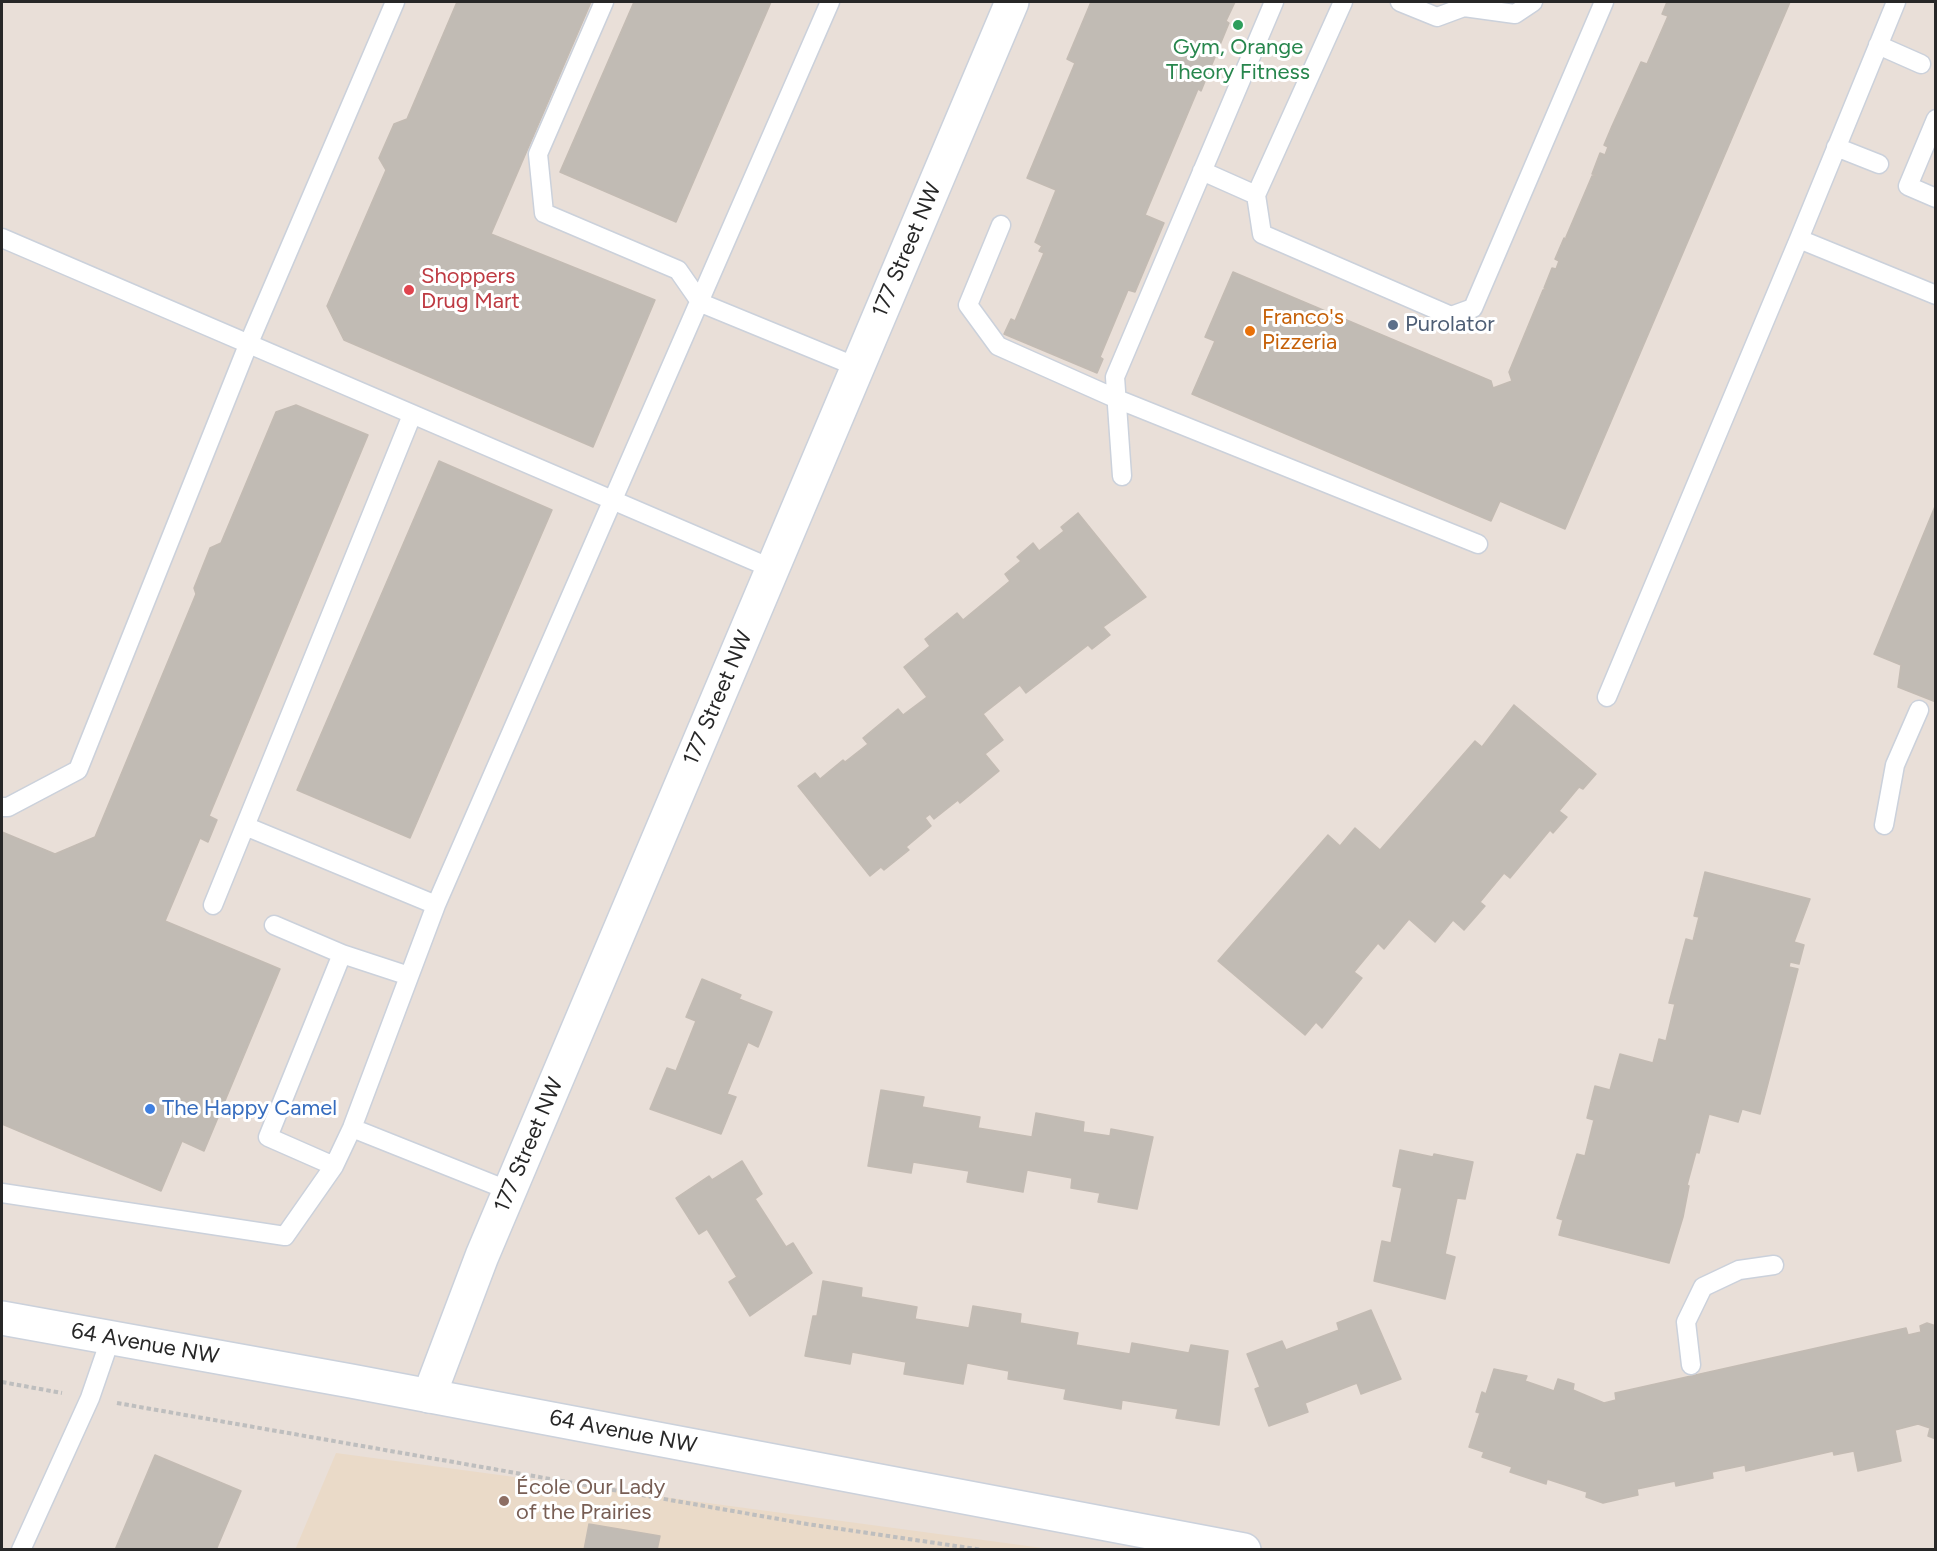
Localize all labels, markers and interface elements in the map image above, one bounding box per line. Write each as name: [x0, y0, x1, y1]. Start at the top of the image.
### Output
marker: Gym, Orange Theory Fitness: [1231, 18, 1245, 32]
place label: Gym, Orange Theory Fitness: [1166, 35, 1310, 86]
street label: 177 Street NW: [867, 179, 947, 321]
place label: Shoppers Drug Mart: [421, 264, 520, 316]
marker: Shoppers Drug Mart: [402, 283, 416, 297]
place label: Franco's Pizzeria: [1262, 305, 1344, 356]
place label: Purolator: [1405, 312, 1495, 338]
marker: Purolator: [1386, 318, 1400, 332]
marker: Franco's Pizzeria: [1243, 324, 1257, 338]
street label: 177 Street NW: [678, 627, 758, 769]
street label: 177 Street NW: [489, 1074, 569, 1216]
place label: The Happy Camel: [162, 1096, 337, 1122]
marker: The Happy Camel: [143, 1102, 157, 1116]
street label: 64 Avenue NW: [69, 1318, 221, 1370]
street label: 64 Avenue NW: [547, 1405, 699, 1459]
place label: École Our Lady of the Prairies: [516, 1475, 665, 1526]
marker: École Our Lady of the Prairies: [497, 1494, 511, 1508]

